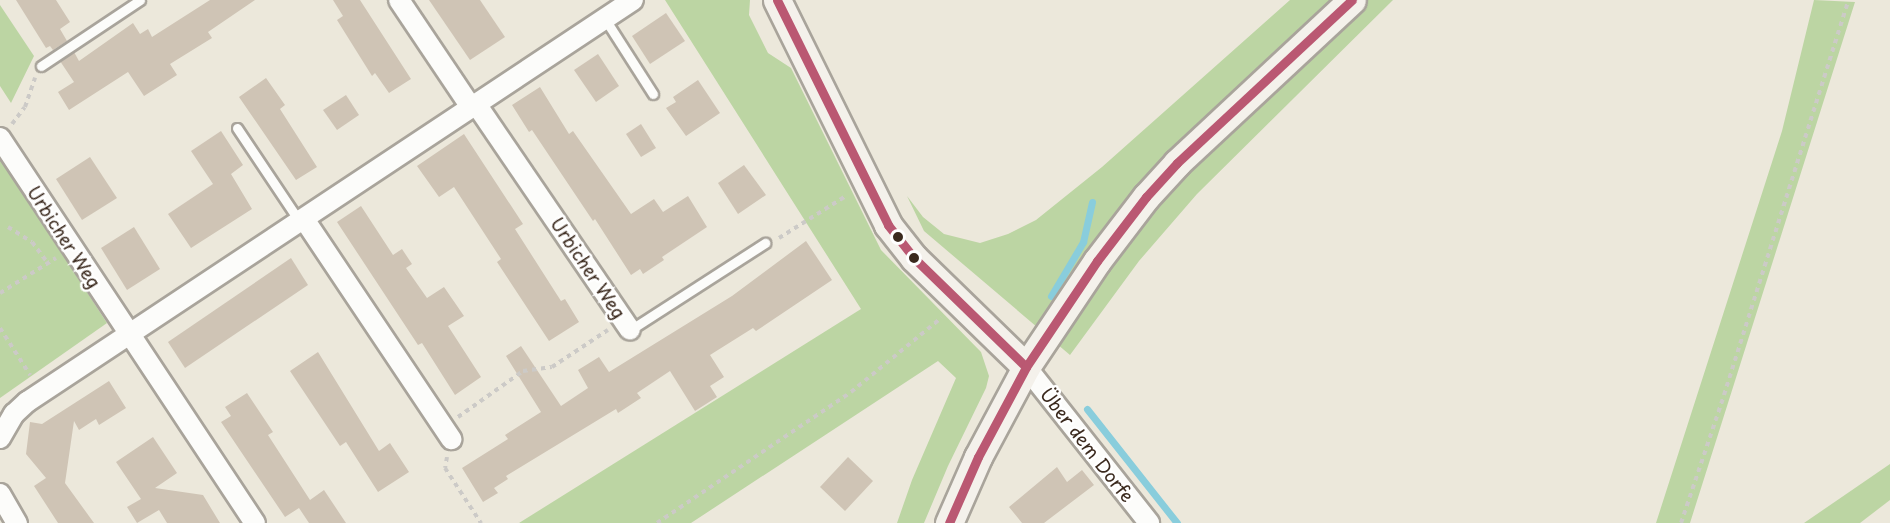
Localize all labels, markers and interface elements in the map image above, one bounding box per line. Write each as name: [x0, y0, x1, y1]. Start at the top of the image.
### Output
street label: Urbicher Weg: [23, 181, 105, 293]
street label: Urbicher Weg: [546, 213, 630, 323]
unlabelled marker: [892, 231, 904, 243]
unlabelled marker: [908, 252, 920, 264]
street label: Über dem Dorfe: [1035, 383, 1139, 507]

